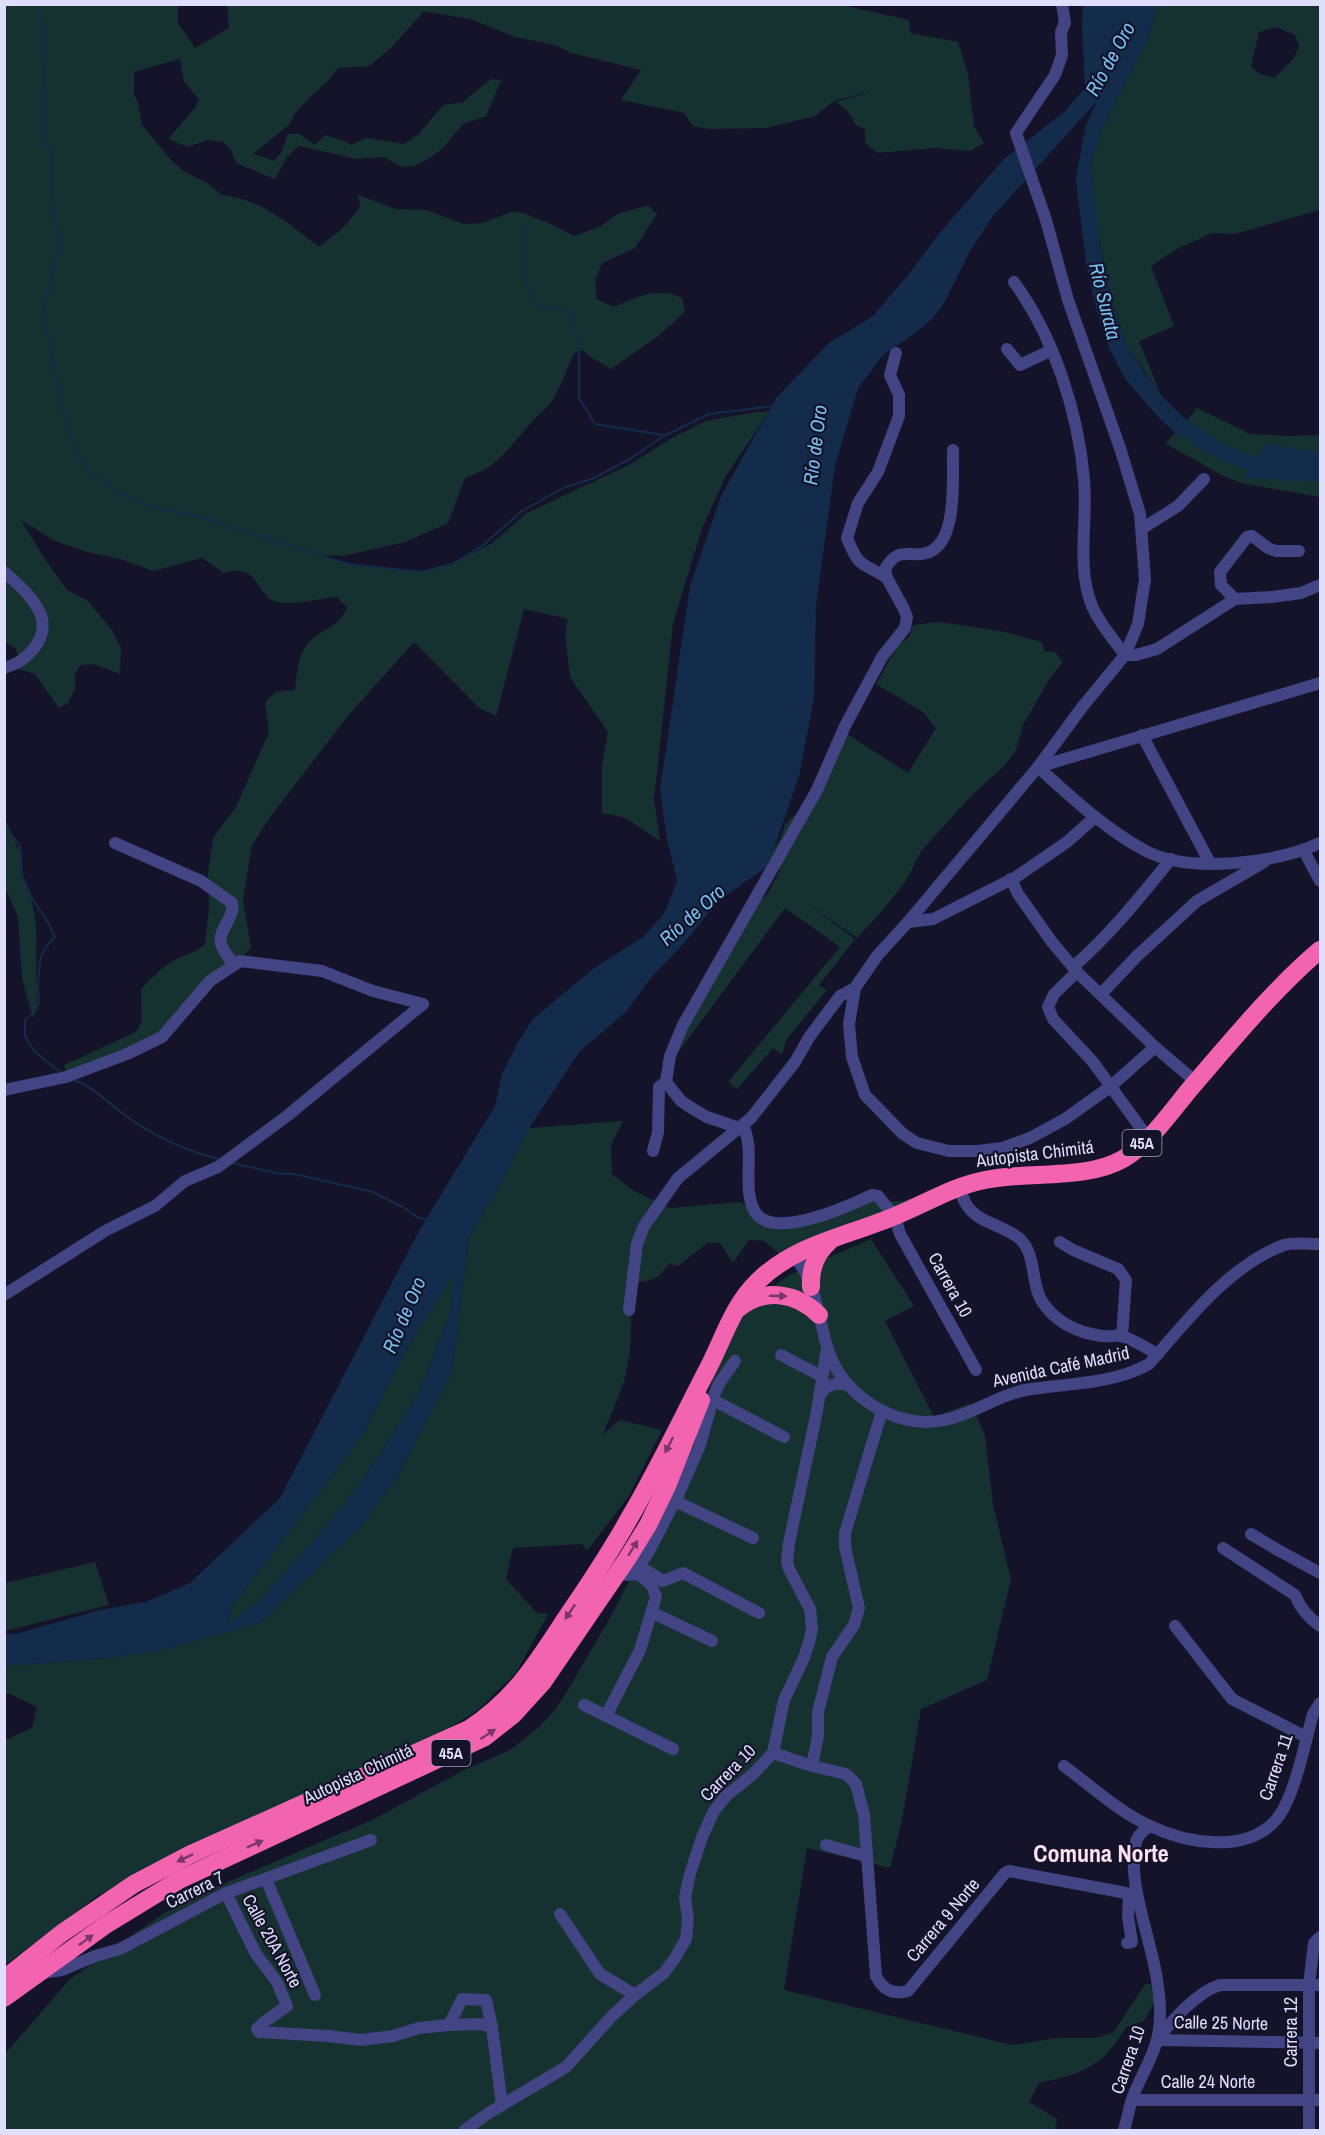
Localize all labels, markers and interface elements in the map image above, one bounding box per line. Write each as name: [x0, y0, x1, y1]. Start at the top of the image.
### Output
water label: Río de Oro: [1078, 17, 1141, 100]
water label: Río Surata: [1083, 260, 1128, 342]
water label: Río de Oro: [796, 403, 833, 486]
water label: Río de Oro: [653, 878, 731, 952]
road number: 45A: [1122, 1130, 1162, 1156]
street label: Autopista Chimitá: [974, 1134, 1095, 1173]
street label: Carrera 10: [922, 1248, 978, 1322]
water label: Río de Oro: [375, 1273, 432, 1357]
one-way arrow: [768, 1291, 787, 1300]
street label: Avenida Café Madrid: [989, 1340, 1132, 1393]
one-way arrow: [664, 1436, 673, 1453]
one-way arrow: [628, 1540, 639, 1556]
one-way arrow: [564, 1604, 576, 1620]
one-way arrow: [480, 1728, 497, 1739]
street label: Carrera 11: [1252, 1729, 1299, 1804]
street label: Autopista Chimitá: [298, 1737, 417, 1810]
street label: Carrera 10: [694, 1739, 761, 1807]
road number: 45A: [432, 1740, 470, 1766]
district label: Comuna Norte: [1033, 1837, 1169, 1869]
one-way arrow: [247, 1839, 265, 1849]
one-way arrow: [176, 1853, 193, 1862]
street label: Carrera 7: [161, 1865, 228, 1914]
street label: Carrera 9 Norte: [900, 1872, 985, 1967]
street label: Calle 20A Norte: [236, 1889, 308, 1992]
one-way arrow: [78, 1934, 93, 1946]
street label: Carrera 12: [1278, 1997, 1303, 2067]
street label: Calle 25 Norte: [1174, 2009, 1268, 2036]
street label: Carrera 10: [1104, 2022, 1151, 2097]
street label: Calle 24 Norte: [1161, 2069, 1255, 2094]

